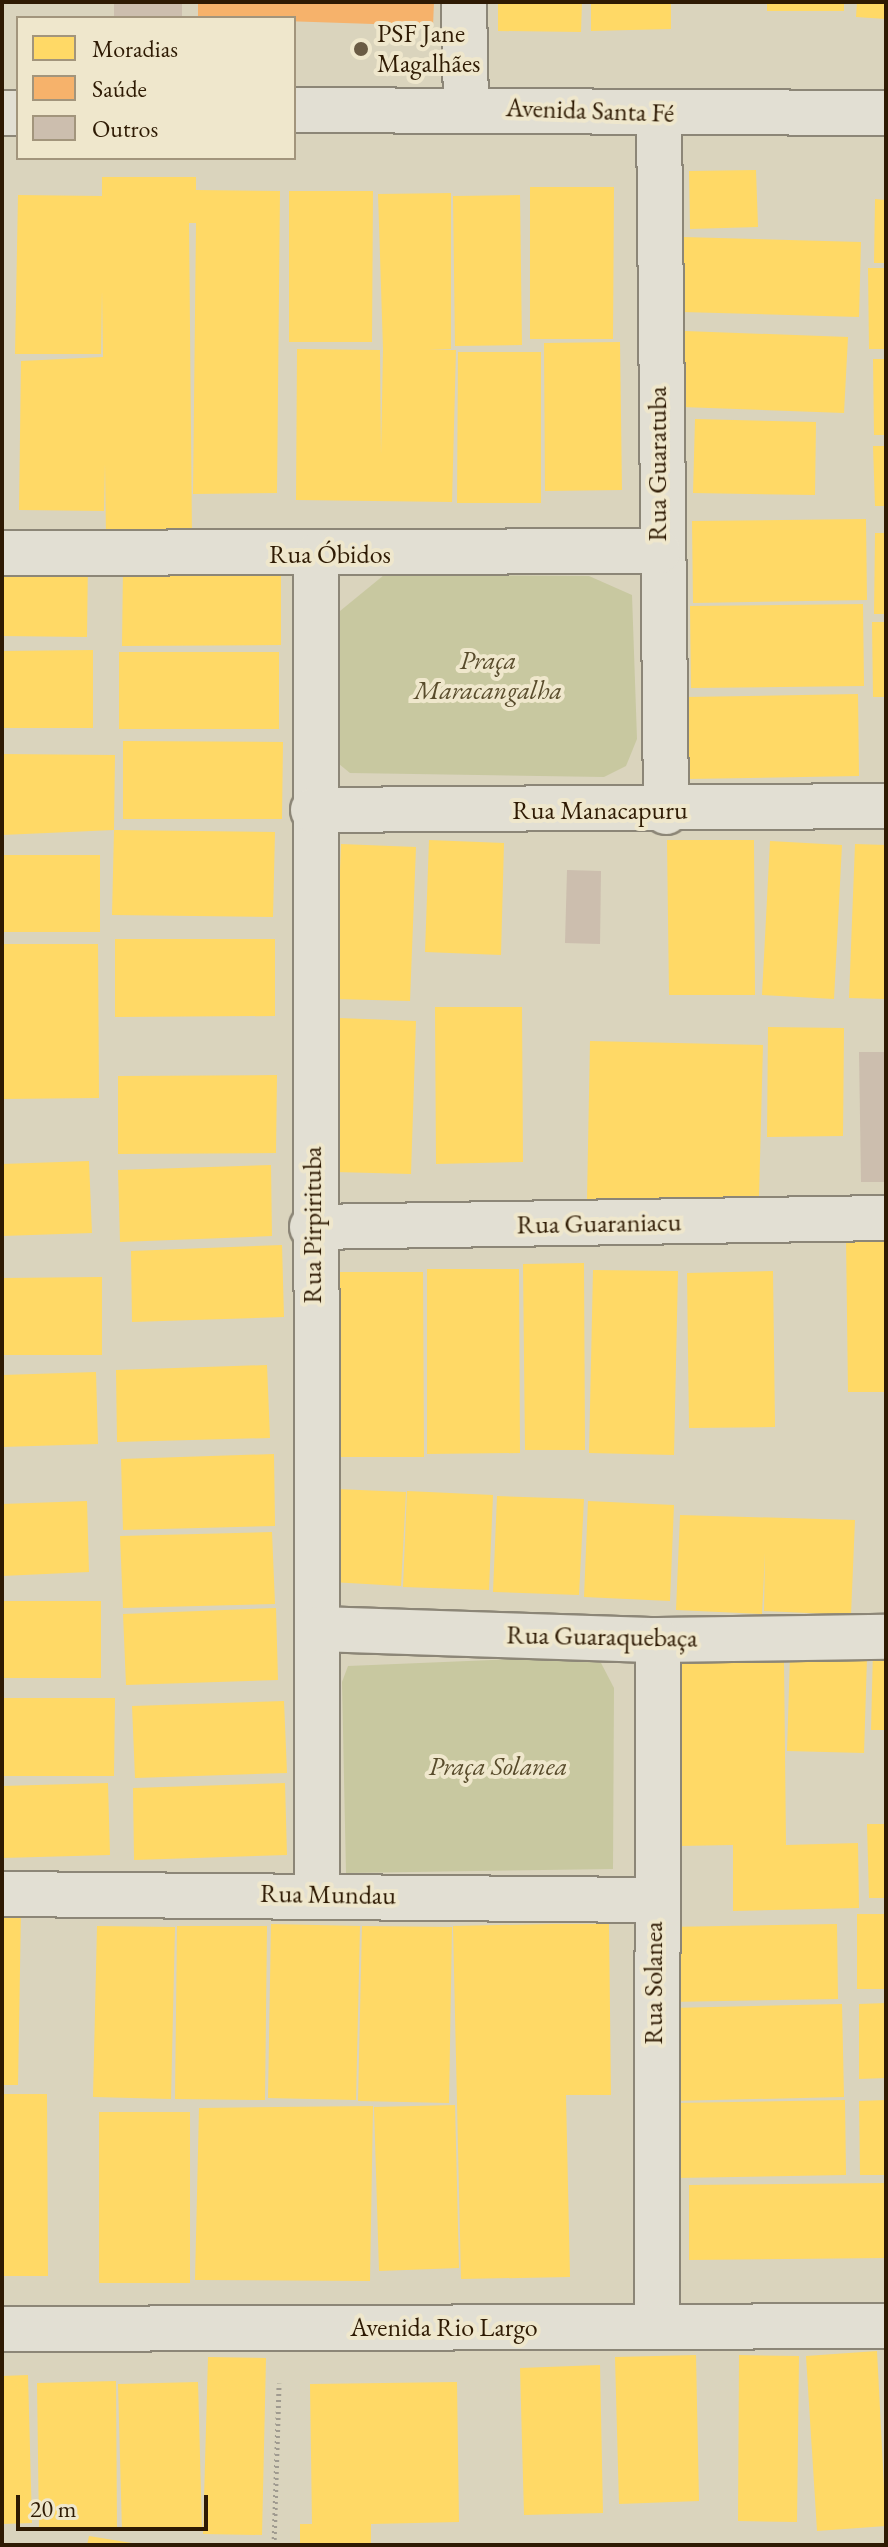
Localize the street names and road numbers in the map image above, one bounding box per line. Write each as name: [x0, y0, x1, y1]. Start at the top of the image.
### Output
street label: Avenida Santa Fé: [505, 92, 675, 130]
street label: Rua Guaratuba: [642, 386, 674, 542]
street label: Rua Óbidos: [269, 539, 391, 571]
street label: Rua Manacapuru: [512, 795, 688, 827]
street label: Rua Pirpirituba: [297, 1146, 329, 1304]
street label: Rua Guaraniacu: [516, 1207, 682, 1241]
street label: Rua Guaraquebaça: [506, 1620, 698, 1654]
street label: Rua Mundau: [260, 1878, 396, 1912]
street label: Rua Solanea: [638, 1921, 670, 2045]
street label: Avenida Rio Largo: [350, 2312, 538, 2344]

